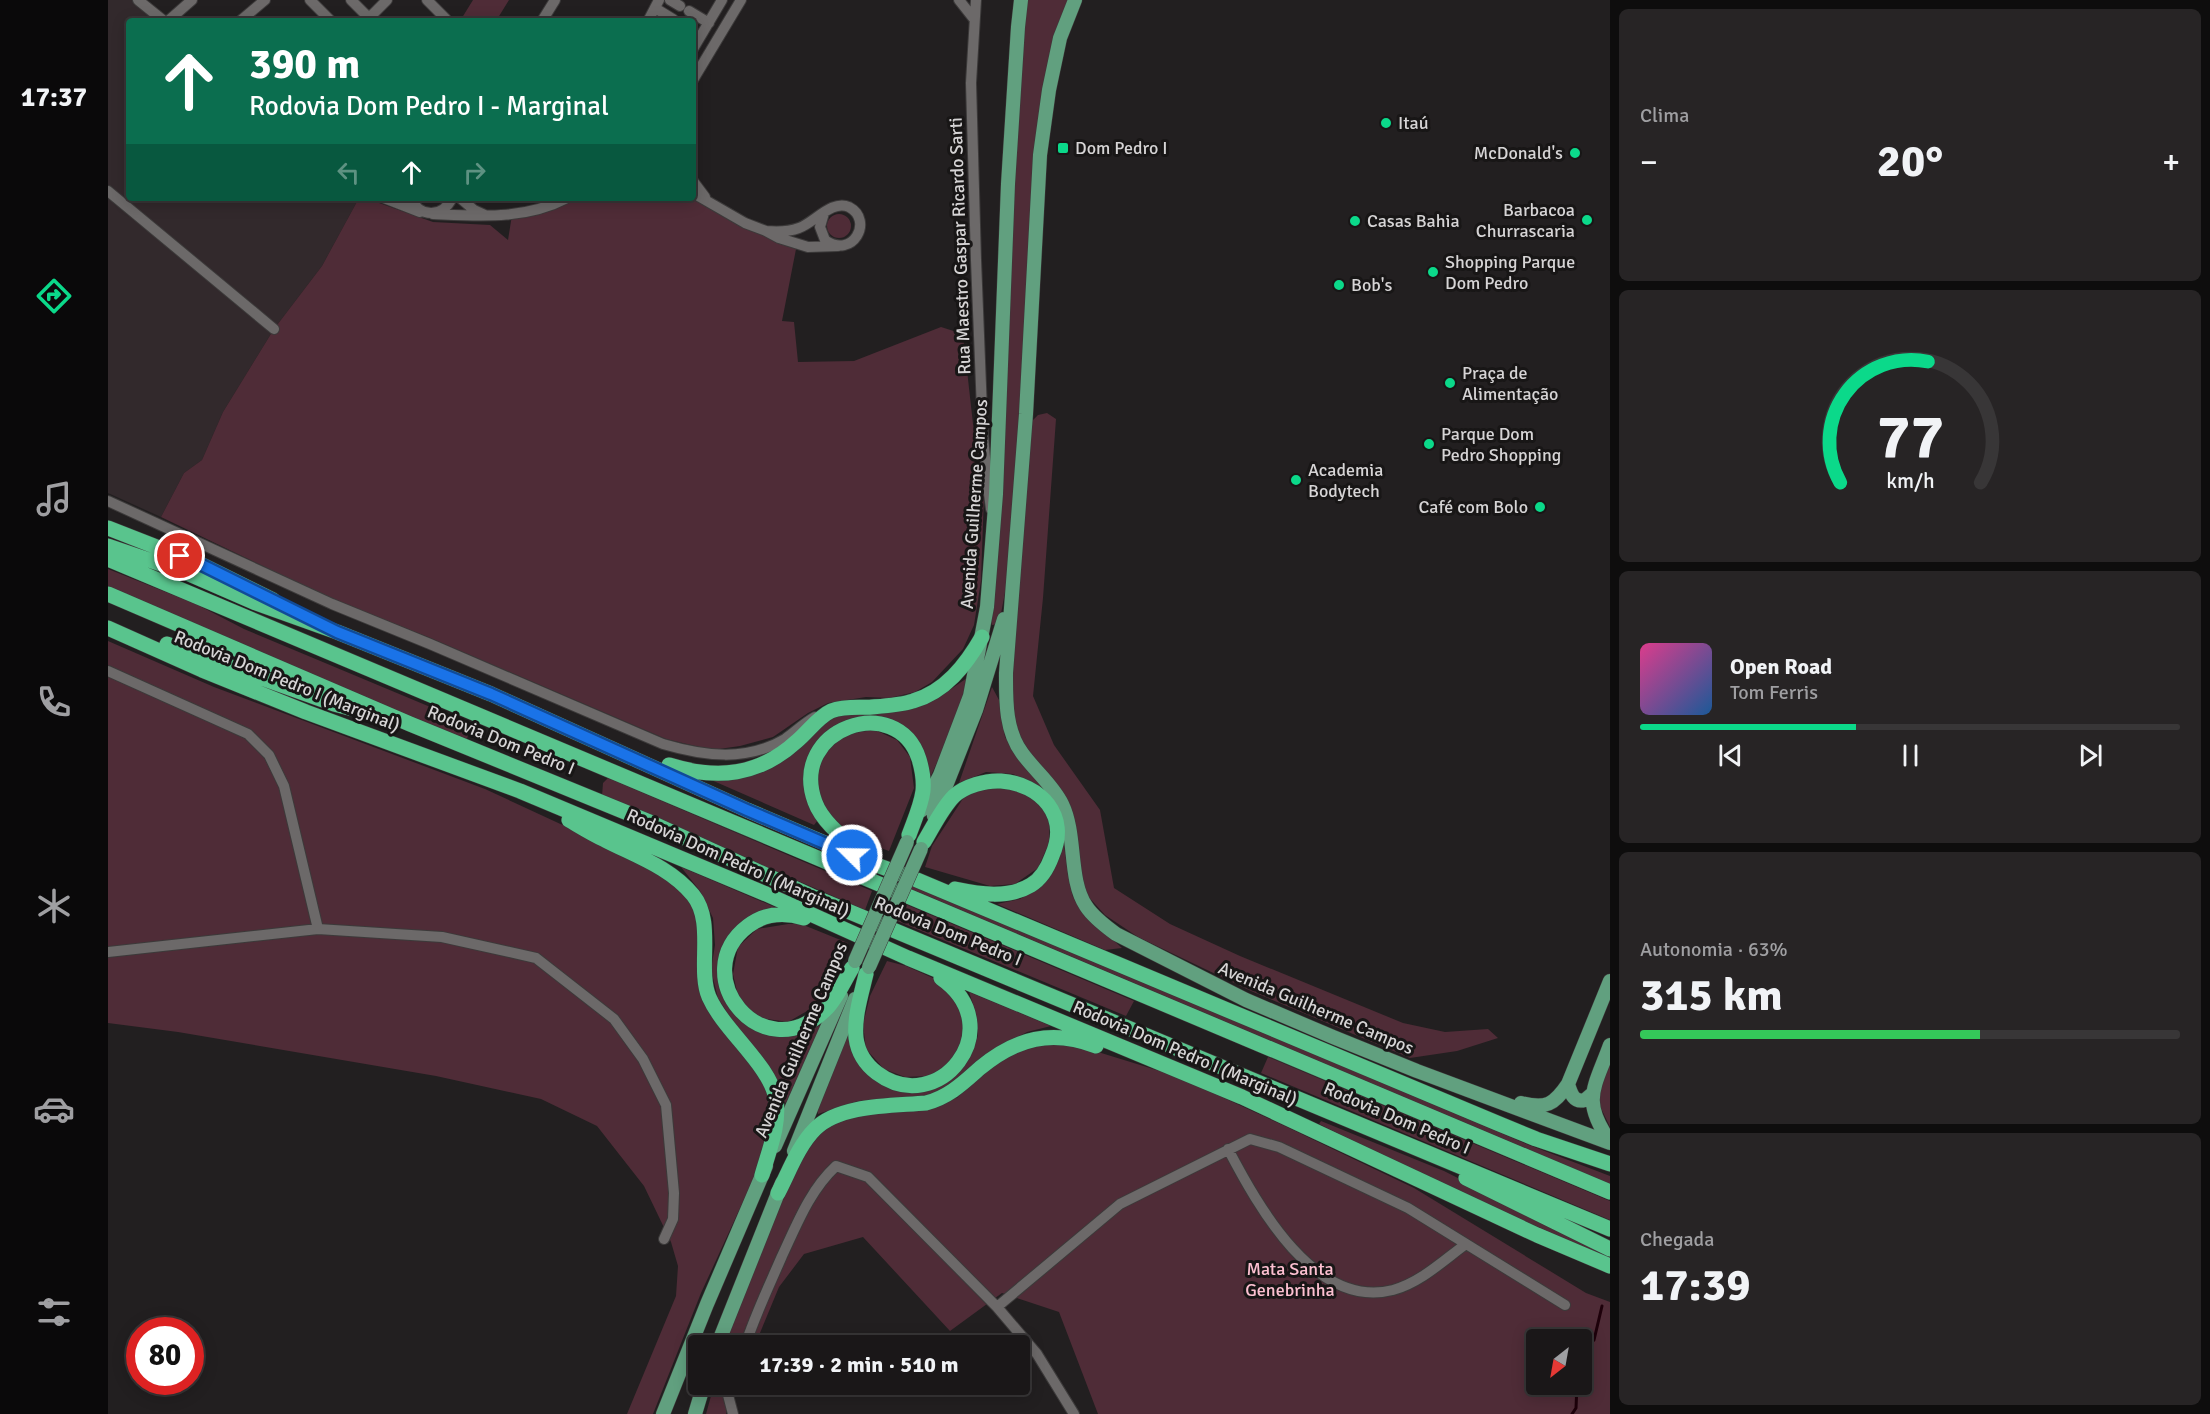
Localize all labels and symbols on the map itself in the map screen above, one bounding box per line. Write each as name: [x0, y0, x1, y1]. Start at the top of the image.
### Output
place label: Itaú: [1398, 112, 1429, 134]
marker: Itaú: [1379, 116, 1393, 130]
street label: Rua Maestro Gaspar Ricardo Sarti: [945, 117, 975, 375]
place label: Dom Pedro I: [1075, 137, 1167, 159]
marker: Dom Pedro I: [1056, 141, 1070, 155]
place label: McDonald's: [1474, 142, 1563, 164]
marker: McDonald's: [1568, 146, 1582, 160]
place label: Barbacoa Churrascaria: [1476, 199, 1575, 242]
place label: Casas Bahia: [1367, 210, 1460, 232]
marker: Barbacoa Churrascaria: [1580, 213, 1594, 227]
marker: Casas Bahia: [1348, 214, 1362, 228]
place label: Shopping Parque Dom Pedro: [1445, 251, 1575, 294]
marker: Shopping Parque Dom Pedro: [1426, 265, 1440, 279]
place label: Bob's: [1351, 274, 1392, 296]
marker: Bob's: [1332, 278, 1346, 292]
place label: Praça de Alimentação: [1462, 362, 1558, 405]
marker: Praça de Alimentação: [1443, 376, 1457, 390]
street label: Avenida Guilherme Campos: [956, 398, 992, 610]
place label: Parque Dom Pedro Shopping: [1441, 423, 1561, 466]
marker: Parque Dom Pedro Shopping: [1422, 437, 1436, 451]
place label: Academia Bodytech: [1308, 459, 1383, 502]
marker: Academia Bodytech: [1289, 473, 1303, 487]
place label: Café com Bolo: [1419, 496, 1528, 518]
marker: Café com Bolo: [1533, 500, 1547, 514]
pin: [154, 530, 205, 581]
street label: Rodovia Dom Pedro I (Marginal): [171, 626, 403, 736]
street label: Rodovia Dom Pedro I: [424, 700, 578, 780]
street label: Rodovia Dom Pedro I (Marginal): [623, 804, 853, 922]
position arrow: [820, 823, 884, 887]
street label: Rodovia Dom Pedro I: [871, 891, 1025, 971]
street label: Avenida Guilherme Campos: [750, 939, 852, 1141]
street label: Avenida Guilherme Campos: [1215, 957, 1417, 1059]
street label: Rodovia Dom Pedro I (Marginal): [1070, 996, 1300, 1110]
street label: Rodovia Dom Pedro I: [1320, 1077, 1474, 1159]
park label: Mata Santa Genebrinha: [1245, 1258, 1335, 1301]
speed limit sign: 80: [126, 1317, 204, 1395]
north arrow: [1526, 1329, 1592, 1395]

